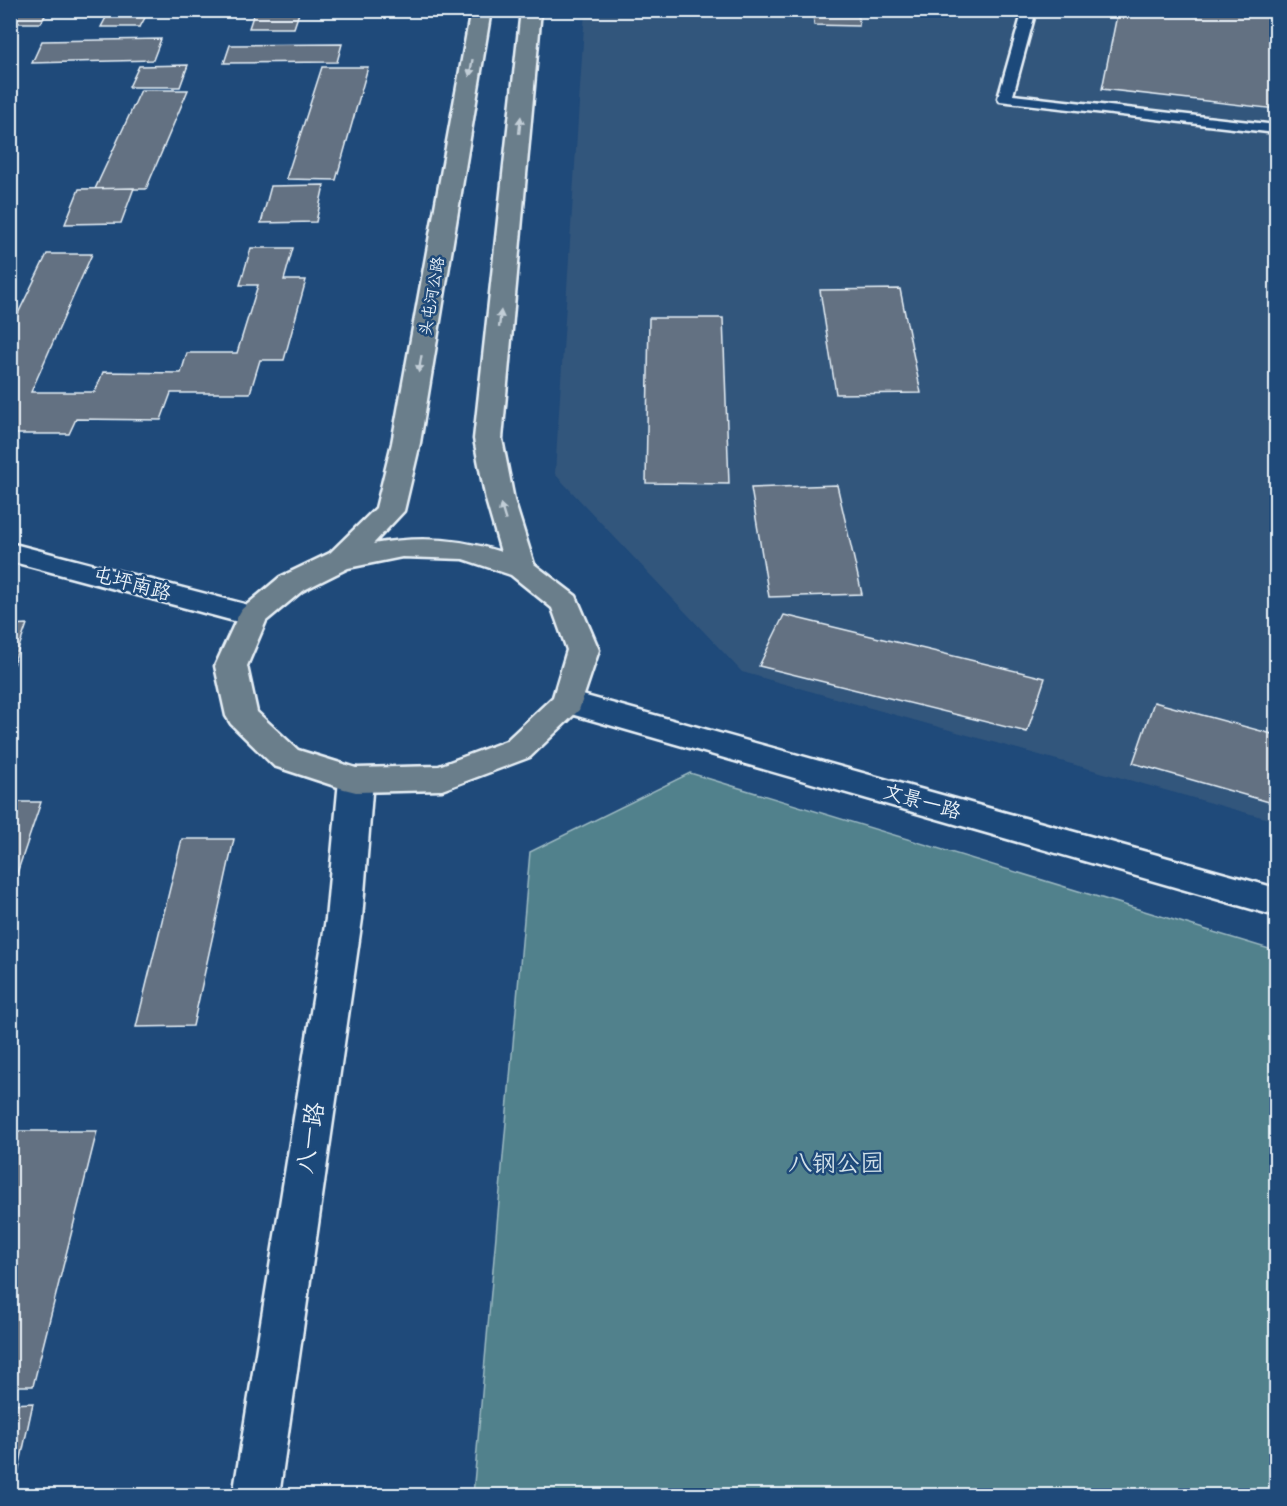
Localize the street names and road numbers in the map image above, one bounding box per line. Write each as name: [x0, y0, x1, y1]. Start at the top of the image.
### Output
street label: 头屯河公路: [414, 255, 450, 337]
street label: 屯坪南路: [90, 560, 175, 608]
street label: 文景一路: [880, 778, 965, 827]
street label: 八一路: [289, 1100, 333, 1176]

